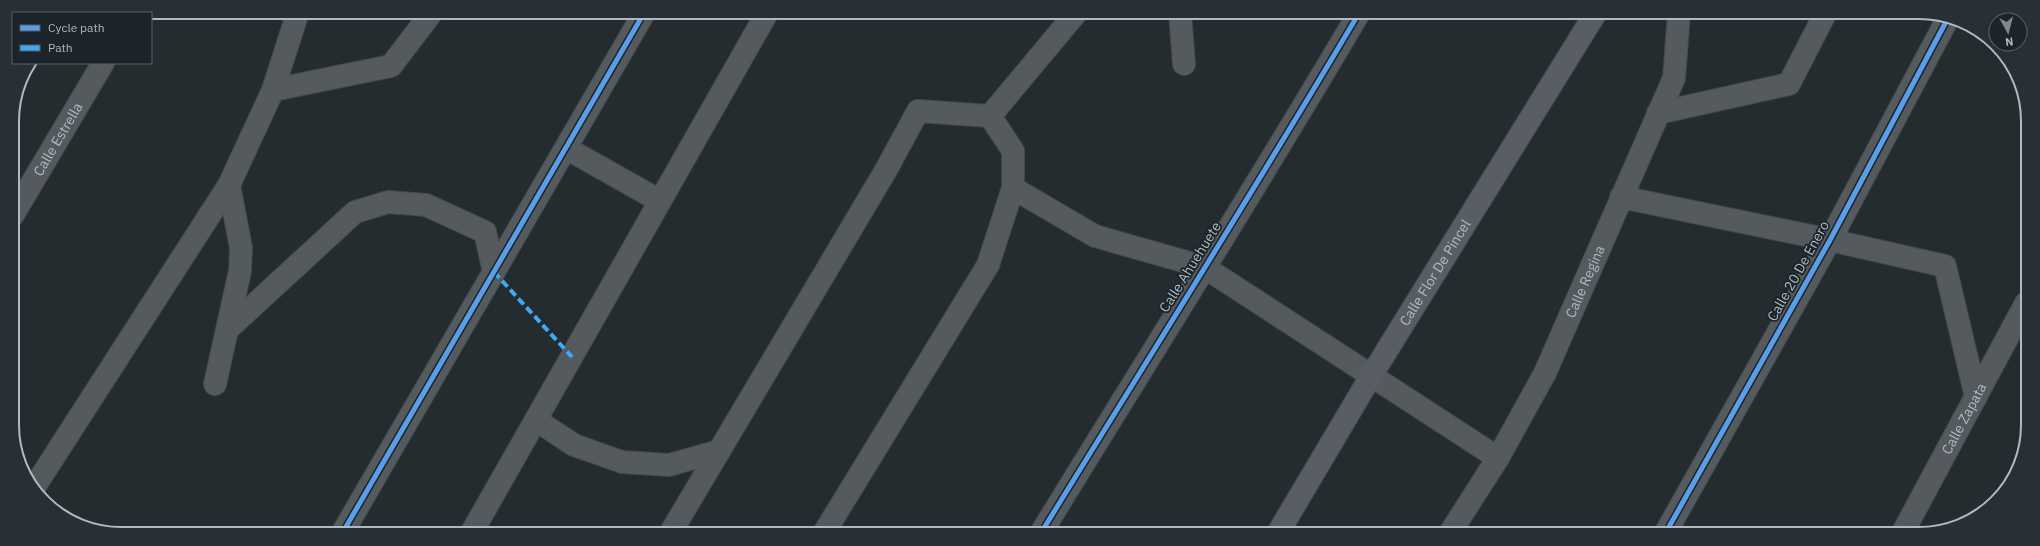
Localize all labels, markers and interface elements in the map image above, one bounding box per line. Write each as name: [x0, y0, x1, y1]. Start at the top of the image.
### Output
legend: [12, 12, 152, 64]
north arrow: [1988, 12, 2028, 52]
text: Cycle path: [48, 20, 105, 35]
text: N: [2004, 34, 2014, 49]
text: Path: [48, 40, 73, 55]
street label: Calle Estrella: [29, 99, 87, 179]
street label: Calle Flor De Pincel: [1395, 216, 1475, 329]
street label: Calle Ahuehuete: [1155, 218, 1225, 316]
street label: Calle 20 De Enero: [1763, 218, 1833, 324]
street label: Calle Regina: [1561, 242, 1609, 321]
street label: Calle Zapata: [1937, 379, 1991, 457]

